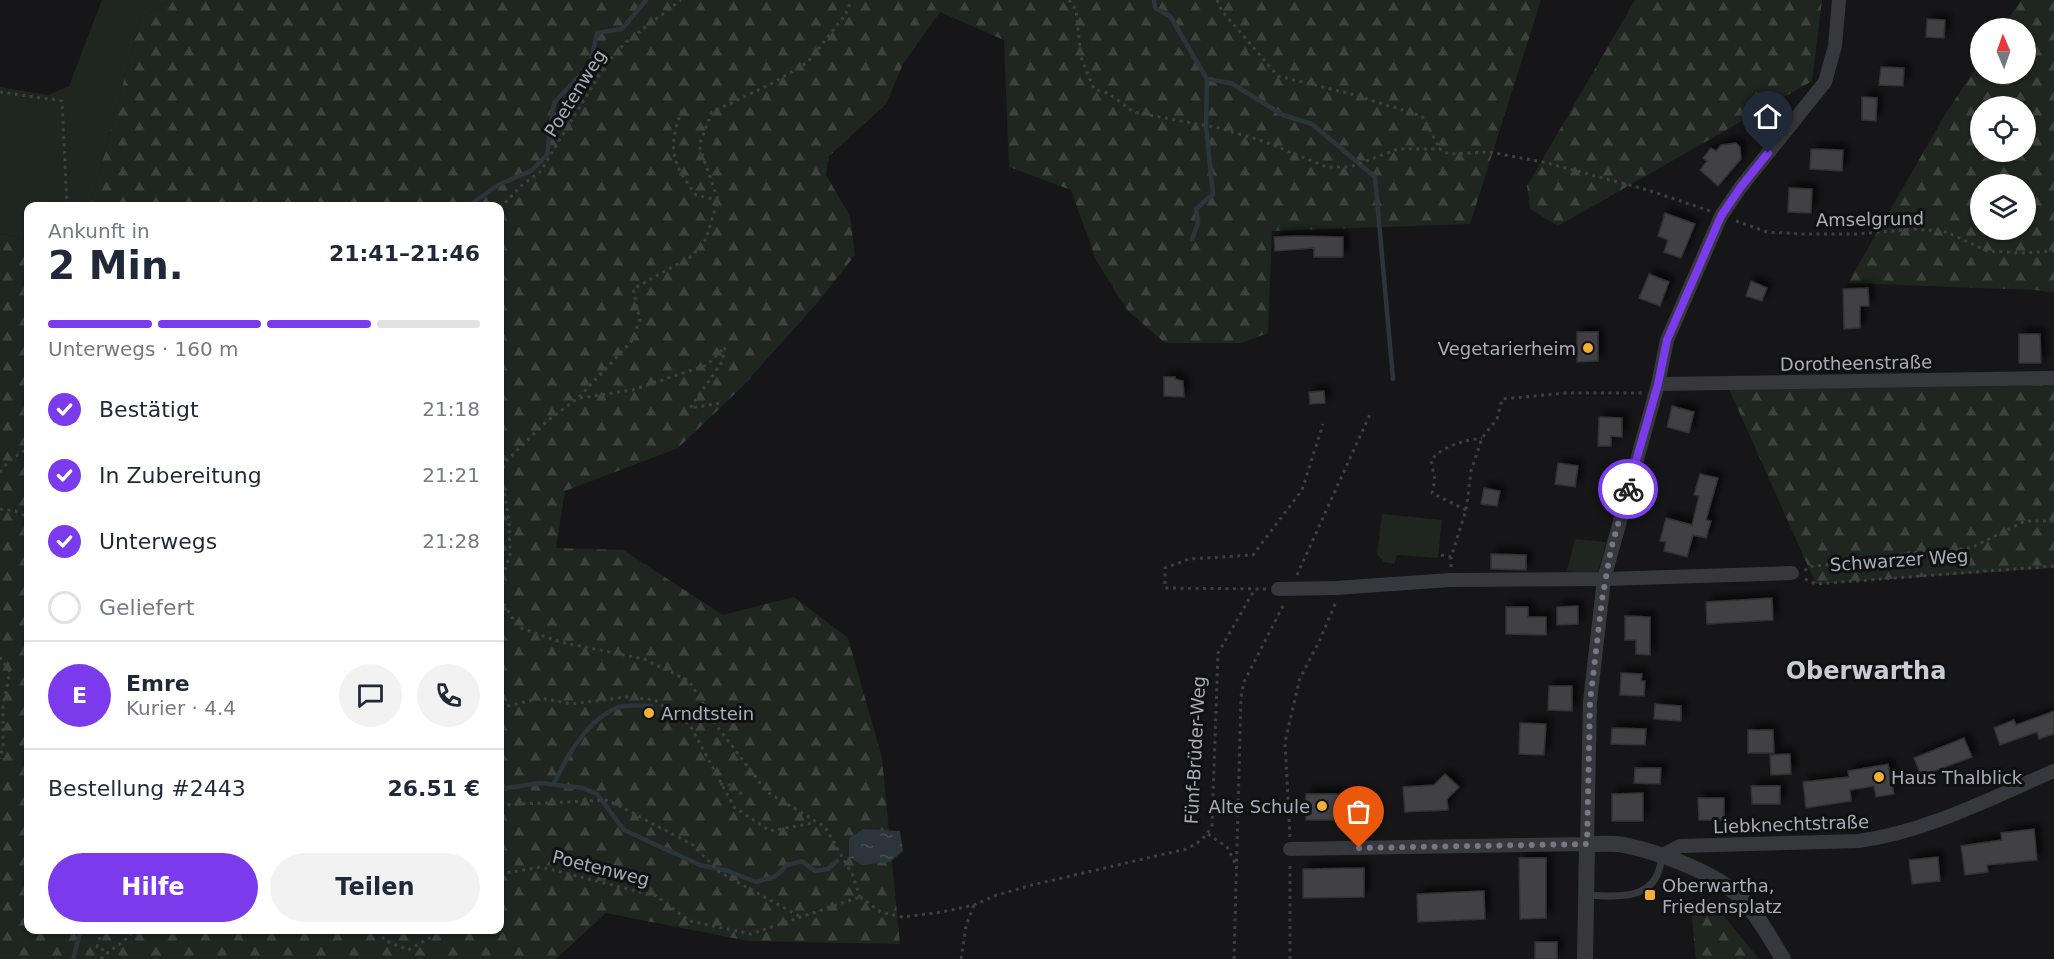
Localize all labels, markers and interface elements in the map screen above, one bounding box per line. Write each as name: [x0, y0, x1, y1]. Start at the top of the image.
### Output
north arrow: [1970, 18, 2036, 84]
map controls: [1970, 18, 2036, 240]
street label: Poetenweg: [540, 45, 610, 141]
pin: [1742, 91, 1793, 153]
button: locate: [1970, 96, 2036, 162]
icon: home: [1751, 100, 1784, 133]
button: layers: [1970, 174, 2036, 240]
street label: Amselgrund: [1816, 208, 1924, 230]
text: Ankunft in: [48, 219, 150, 243]
text: 21:41–21:46: [329, 241, 480, 266]
text: 2 Min.: [48, 243, 183, 288]
text: Unterwegs · 160 m: [48, 337, 239, 361]
place label: Vegetarierheim: [1438, 338, 1576, 359]
marker: Vegetarierheim: [1581, 341, 1595, 355]
street label: Dorotheenstraße: [1780, 351, 1932, 375]
icon: check: [48, 393, 81, 426]
text: Bestätigt: [99, 397, 199, 422]
text: 21:18: [422, 397, 480, 421]
icon: check: [48, 459, 81, 492]
courier: [1598, 459, 1658, 519]
text: In Zubereitung: [99, 463, 262, 488]
text: 21:21: [422, 463, 480, 487]
icon: bike: [1612, 473, 1645, 506]
icon: check: [48, 525, 81, 558]
text: Unterwegs: [99, 529, 217, 554]
text: 21:28: [422, 529, 480, 553]
street label: Schwarzer Weg: [1829, 545, 1969, 575]
text: Geliefert: [99, 595, 194, 620]
district label: Oberwartha: [1786, 657, 1946, 685]
button: chat: [339, 664, 402, 727]
button: phone: [417, 664, 480, 727]
text: Emre: [126, 671, 190, 696]
street label: Fünf-Brüder-Weg: [1181, 675, 1209, 825]
text: E: [72, 683, 87, 708]
text: Kurier · 4.4: [126, 696, 236, 720]
place label: Arndtstein: [661, 703, 754, 724]
marker: Arndtstein: [642, 706, 656, 720]
place label: Haus Thalblick: [1891, 767, 2023, 788]
marker: Haus Thalblick: [1872, 770, 1886, 784]
text: Bestellung #2443: [48, 776, 246, 801]
text: 26.51 €: [387, 776, 480, 801]
pin: [1333, 786, 1384, 848]
icon: bag: [1342, 795, 1375, 828]
place label: Alte Schule: [1209, 796, 1310, 817]
marker: Alte Schule: [1315, 799, 1329, 813]
street label: Liebknechtstraße: [1713, 811, 1869, 837]
street label: Poetenweg: [550, 846, 652, 890]
button: Hilfe: [48, 853, 258, 922]
button: Teilen: [270, 853, 480, 922]
place label: Oberwartha, Friedensplatz: [1662, 875, 1782, 917]
marker: Oberwartha, Friedensplatz: [1643, 888, 1657, 902]

